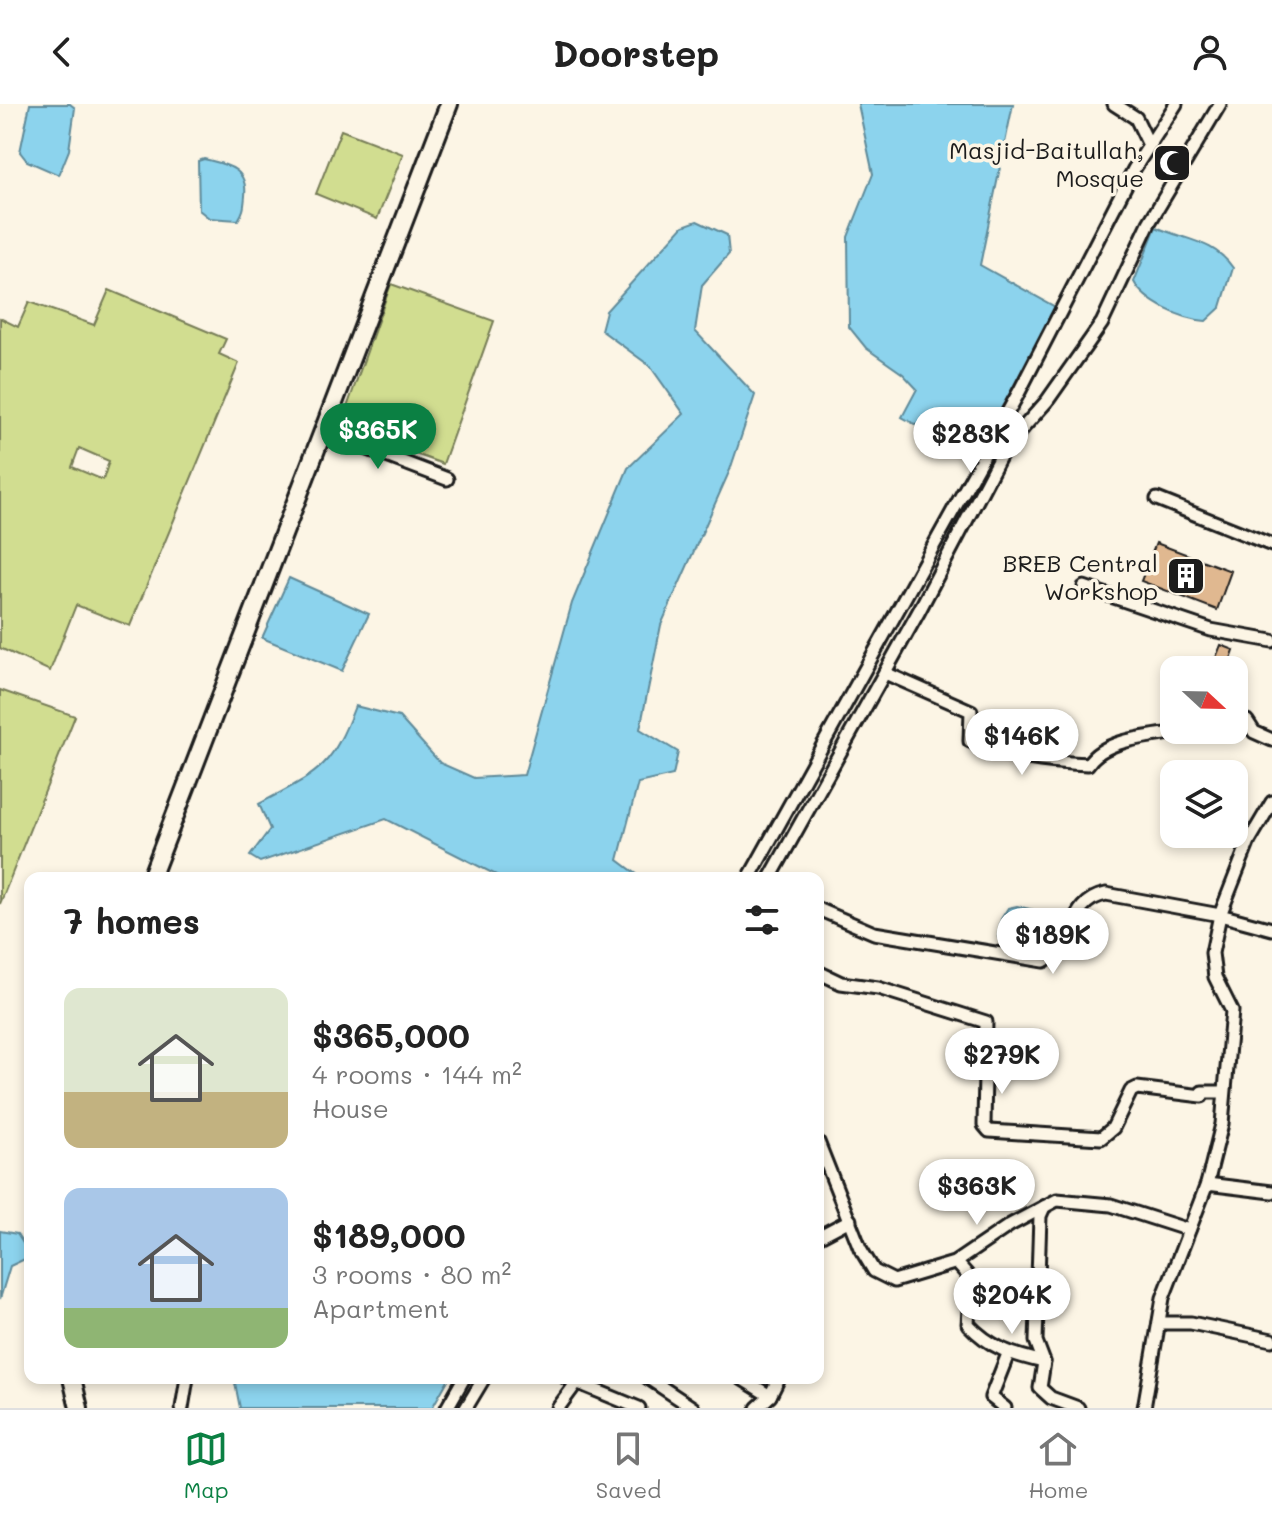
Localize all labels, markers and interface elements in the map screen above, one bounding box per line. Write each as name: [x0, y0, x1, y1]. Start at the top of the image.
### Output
text: Doorstep: [553, 29, 719, 76]
icon: back: [40, 30, 84, 74]
icon: person: [1188, 30, 1232, 74]
place label: Masjid-Baitullah, Mosque: [949, 134, 1144, 193]
mosque icon: Masjid-Baitullah, Mosque: [1151, 142, 1193, 184]
pin: $365K: [322, 403, 434, 471]
pin: $283K: [915, 407, 1027, 475]
text: $365K: [338, 412, 418, 446]
text: $283K: [931, 416, 1011, 450]
place label: BREB Central Workshop: [1003, 547, 1158, 606]
building icon: BREB Central Workshop: [1165, 555, 1207, 597]
north arrow: [1160, 656, 1248, 744]
map controls: [1160, 656, 1248, 848]
pin: $146K: [966, 709, 1078, 777]
text: $146K: [984, 718, 1060, 752]
button: layers: [1160, 760, 1248, 848]
text: 7 homes: [64, 898, 200, 943]
icon: filters: [740, 898, 784, 942]
pin: $189K: [997, 908, 1109, 976]
text: $189K: [1015, 917, 1091, 951]
text: $365,000: [312, 1012, 470, 1057]
icon: home: [128, 1020, 224, 1116]
pin: $279K: [946, 1028, 1058, 1096]
text: $279K: [963, 1037, 1041, 1071]
text: 4 rooms · 144 m²: [312, 1057, 522, 1091]
text: House: [312, 1091, 389, 1125]
pin: $363K: [921, 1159, 1033, 1227]
text: $363K: [937, 1168, 1017, 1202]
text: $189,000: [312, 1212, 466, 1257]
icon: home: [128, 1220, 224, 1316]
text: 3 rooms · 80 m²: [312, 1257, 511, 1291]
pin: $204K: [956, 1268, 1068, 1336]
text: $204K: [972, 1277, 1052, 1311]
text: Apartment: [312, 1291, 449, 1325]
tab: Map: [184, 1427, 228, 1504]
tab: Saved: [596, 1427, 661, 1504]
tab: Home: [1028, 1427, 1088, 1504]

